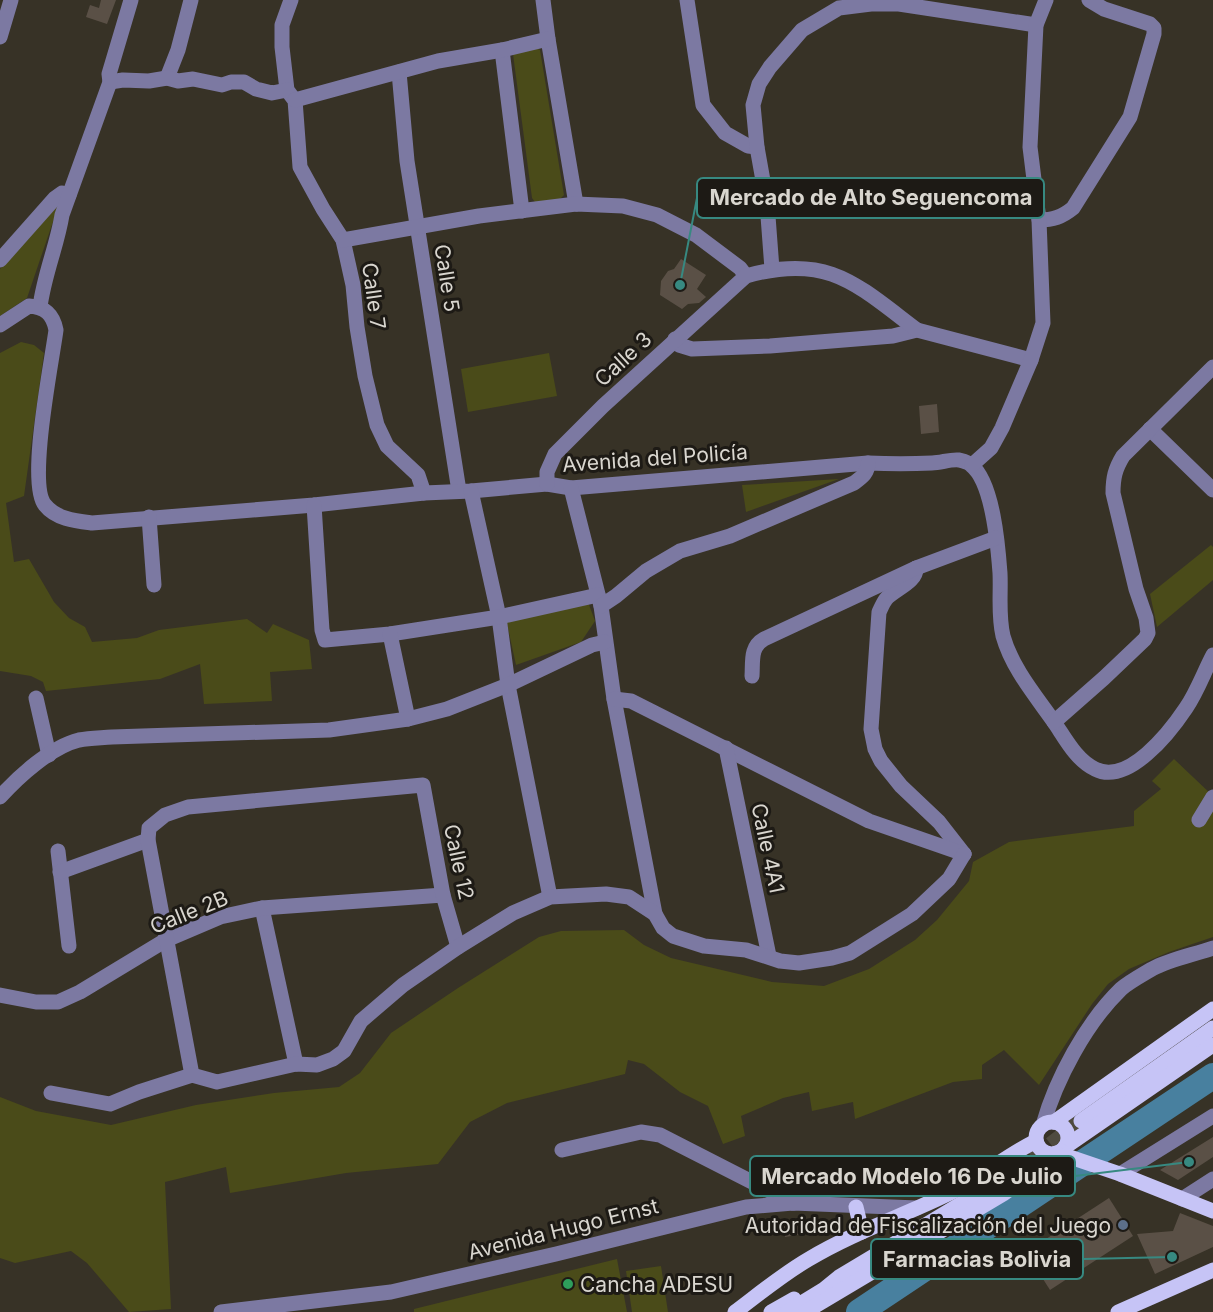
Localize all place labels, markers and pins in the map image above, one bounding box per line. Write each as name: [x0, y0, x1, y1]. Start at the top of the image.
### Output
callout: Mercado de Alto Seguencoma: [697, 178, 1044, 218]
callout: Mercado Modelo 16 De Julio: [750, 1156, 1075, 1196]
place label: Autoridad de Fiscalización del Juego: [745, 1213, 1111, 1238]
marker: Autoridad de Fiscalización del Juego: [1116, 1218, 1130, 1232]
callout: Farmacias Bolivia: [871, 1239, 1083, 1279]
place label: Cancha ADESU: [580, 1272, 733, 1297]
marker: Cancha ADESU: [561, 1277, 575, 1291]

